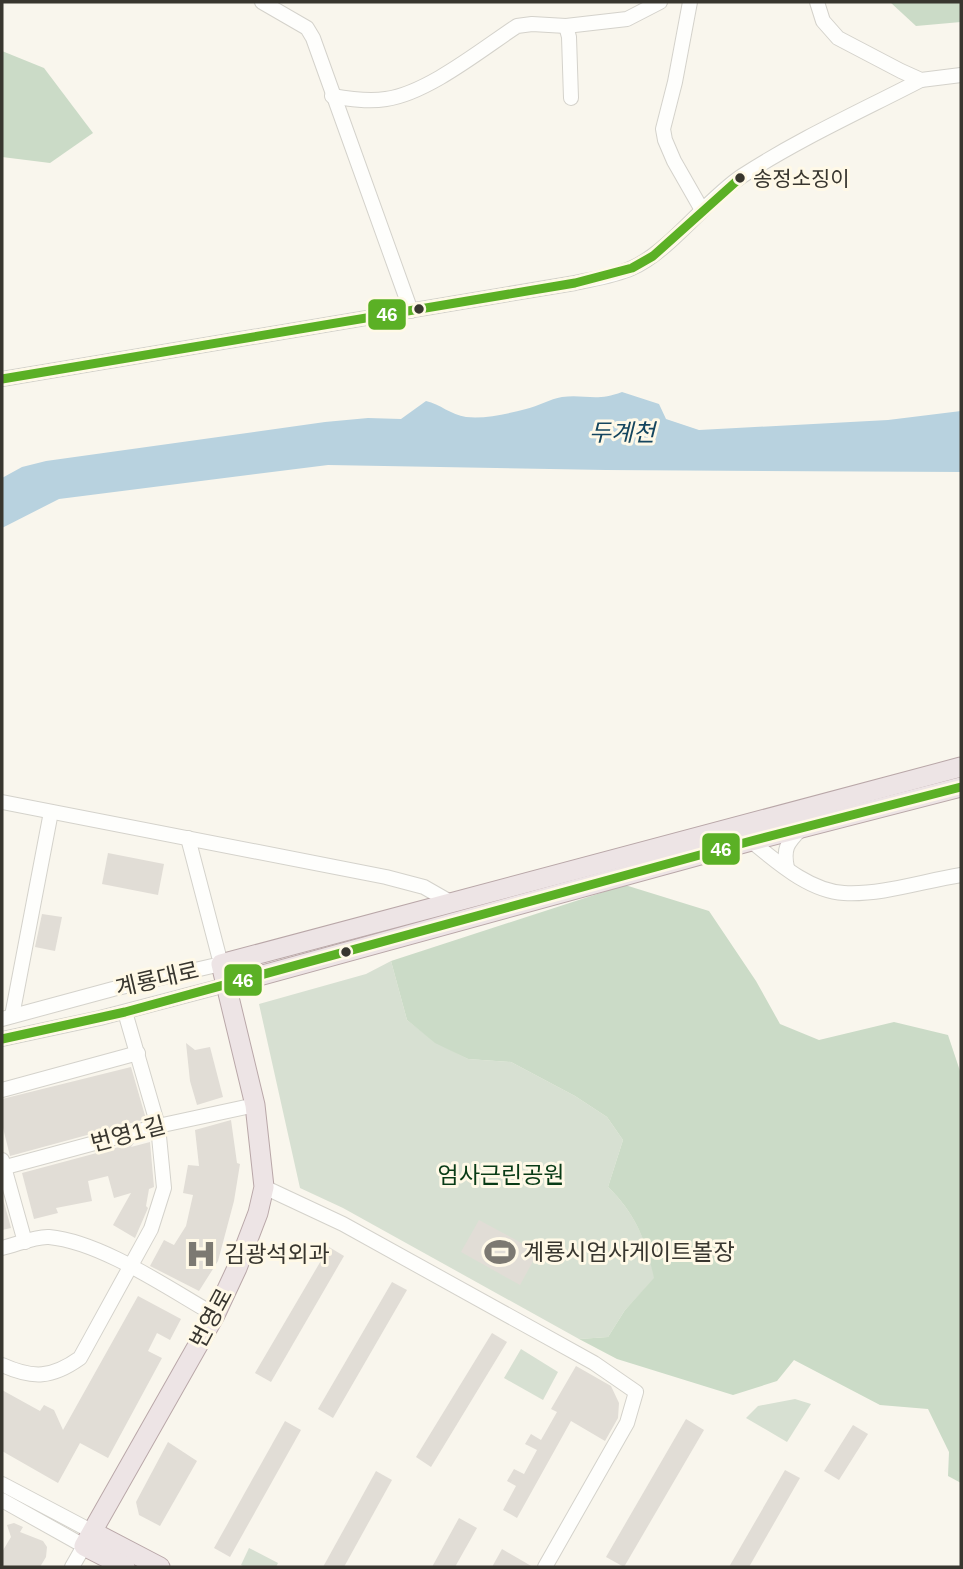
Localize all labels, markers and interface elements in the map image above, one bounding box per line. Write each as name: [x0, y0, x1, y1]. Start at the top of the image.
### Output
place label: 송정소징이: [753, 167, 850, 190]
marker: 송정소징이: [733, 171, 747, 185]
line badge: 46: [367, 298, 407, 331]
unlabelled marker: [412, 302, 426, 316]
text: 46: [376, 304, 398, 325]
water label: 두계천: [589, 419, 658, 446]
line badge: 46: [701, 832, 741, 866]
text: 46: [710, 839, 732, 860]
unlabelled marker: [339, 945, 353, 959]
street label: 계룡대로: [113, 957, 201, 1001]
line badge: 46: [223, 963, 263, 997]
text: 46: [232, 970, 254, 991]
street label: 번영1길: [88, 1112, 168, 1156]
park label: 엄사근린공원: [438, 1162, 564, 1188]
sports icon: 계룡시엄사게이트볼장: [483, 1235, 517, 1269]
hospital icon: 김광석외과: [184, 1237, 218, 1271]
place label: 계룡시엄사게이트볼장: [523, 1239, 735, 1265]
place label: 김광석외과: [224, 1241, 330, 1267]
street label: 번영로: [185, 1284, 237, 1352]

